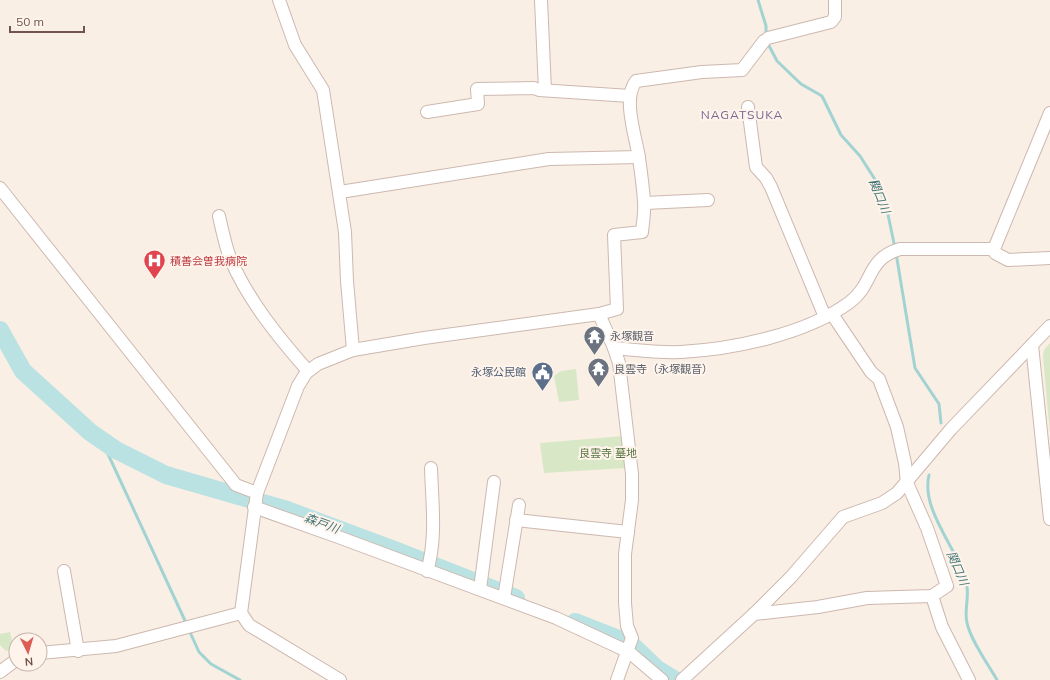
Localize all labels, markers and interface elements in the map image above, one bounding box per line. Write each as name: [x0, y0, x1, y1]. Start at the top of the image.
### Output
scale bar: [10, 8, 84, 34]
text: 50 m: [16, 14, 44, 29]
district label: NAGATSUKA: [701, 107, 783, 122]
water label: 関口川: [866, 176, 894, 217]
hospital icon: 積善会曽我病院: [141, 248, 167, 281]
place label: 積善会曽我病院: [170, 254, 247, 268]
temple icon: 永塚観音: [581, 323, 607, 356]
place label: 永塚観音: [610, 329, 654, 343]
temple icon: 良雲寺（永塚観音）: [586, 356, 612, 389]
public building icon: 永塚公民館: [529, 359, 555, 392]
place label: 良雲寺（永塚観音）: [614, 362, 713, 376]
place label: 永塚公民館: [471, 365, 526, 379]
park label: 良雲寺 墓地: [579, 446, 637, 460]
water label: 森戸川: [303, 510, 343, 537]
water label: 関口川: [944, 548, 973, 589]
north arrow: [8, 632, 48, 672]
text: N: [24, 655, 34, 669]

